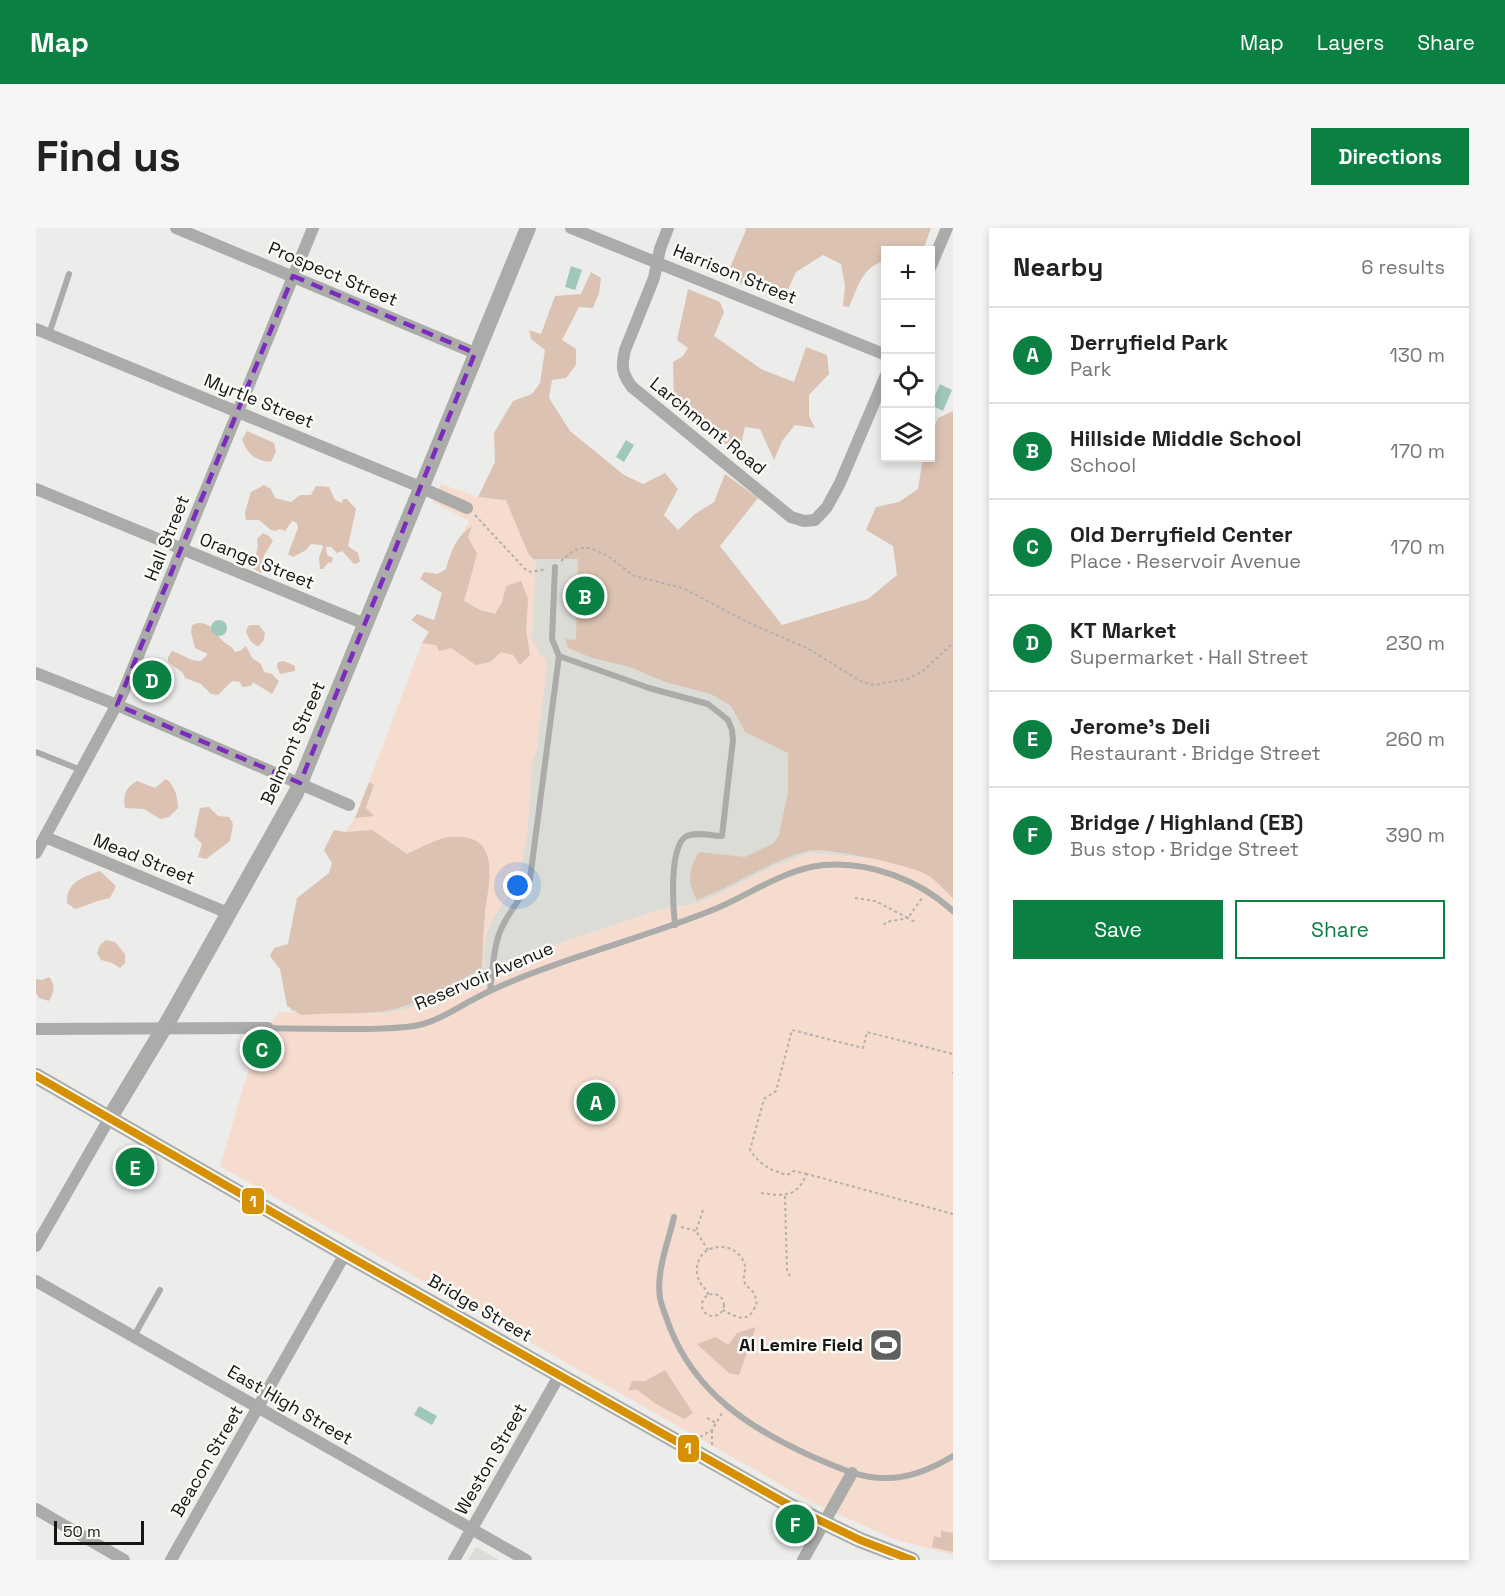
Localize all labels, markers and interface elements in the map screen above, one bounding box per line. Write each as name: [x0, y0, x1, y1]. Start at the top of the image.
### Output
text: Map: [30, 24, 89, 60]
text: Map: [1240, 29, 1284, 56]
text: Layers: [1317, 29, 1384, 56]
text: Share: [1417, 29, 1475, 56]
button: Directions: [1311, 128, 1469, 185]
text: Find us: [36, 130, 181, 183]
street label: Prospect Street: [265, 236, 401, 311]
street label: Harrison Street: [670, 238, 800, 309]
map controls: [881, 246, 935, 462]
button: +: [881, 246, 935, 300]
text: Nearby: [1013, 250, 1103, 284]
text: 6 results: [1361, 254, 1445, 280]
button: −: [881, 300, 935, 354]
text: Derryfield Park: [1070, 328, 1228, 356]
text: A: [1026, 342, 1039, 368]
text: 130 m: [1389, 342, 1445, 368]
button: locate: [881, 354, 935, 408]
text: Park: [1070, 356, 1112, 382]
street label: Myrtle Street: [201, 368, 317, 433]
street label: Larchmont Road: [646, 372, 771, 480]
button: layers: [881, 408, 935, 462]
text: Hillside Middle School: [1070, 424, 1302, 452]
text: B: [1026, 438, 1039, 464]
text: 170 m: [1390, 438, 1445, 464]
text: School: [1070, 452, 1136, 478]
street label: Hall Street: [139, 491, 194, 584]
text: Old Derryfield Center: [1070, 520, 1293, 548]
street label: Orange Street: [196, 527, 318, 594]
text: C: [1026, 534, 1039, 560]
text: 170 m: [1390, 534, 1445, 560]
text: Place · Reservoir Avenue: [1070, 548, 1301, 574]
pin: B: [566, 574, 604, 619]
text: KT Market: [1070, 616, 1177, 644]
text: D: [1026, 630, 1039, 656]
text: 230 m: [1386, 630, 1445, 656]
text: Supermarket · Hall Street: [1070, 644, 1309, 670]
pin: D: [132, 658, 172, 702]
street label: Belmont Street: [255, 678, 330, 808]
text: Jerome's Deli: [1070, 712, 1210, 740]
text: E: [1027, 726, 1038, 752]
text: 260 m: [1386, 726, 1445, 752]
text: Restaurant · Bridge Street: [1070, 740, 1321, 766]
text: Bridge / Highland (EB): [1070, 808, 1303, 836]
text: F: [1027, 822, 1038, 848]
text: 390 m: [1386, 822, 1445, 848]
street label: Mead Street: [90, 828, 198, 889]
text: Bus stop · Bridge Street: [1070, 836, 1299, 862]
your location: [503, 871, 532, 900]
button: Save: [1013, 900, 1223, 959]
button: Share: [1235, 900, 1445, 959]
street label: Reservoir Avenue: [411, 936, 557, 1015]
pin: C: [242, 1026, 282, 1072]
pin: A: [576, 1080, 616, 1124]
pin: E: [116, 1144, 154, 1190]
line badge: 1: [241, 1187, 265, 1215]
text: 1: [249, 1191, 257, 1212]
street label: Bridge Street: [424, 1268, 536, 1347]
sports icon: Al Lemire Field: [868, 1327, 904, 1363]
place label: Al Lemire Field: [739, 1333, 863, 1356]
street label: East High Street: [223, 1359, 357, 1450]
street label: Weston Street: [449, 1399, 532, 1519]
street label: Beacon Street: [165, 1401, 248, 1521]
line badge: 1: [677, 1434, 700, 1463]
text: 1: [684, 1438, 692, 1459]
pin: F: [776, 1502, 814, 1546]
scale bar: [54, 1518, 144, 1546]
text: 50 m: [63, 1521, 101, 1542]

